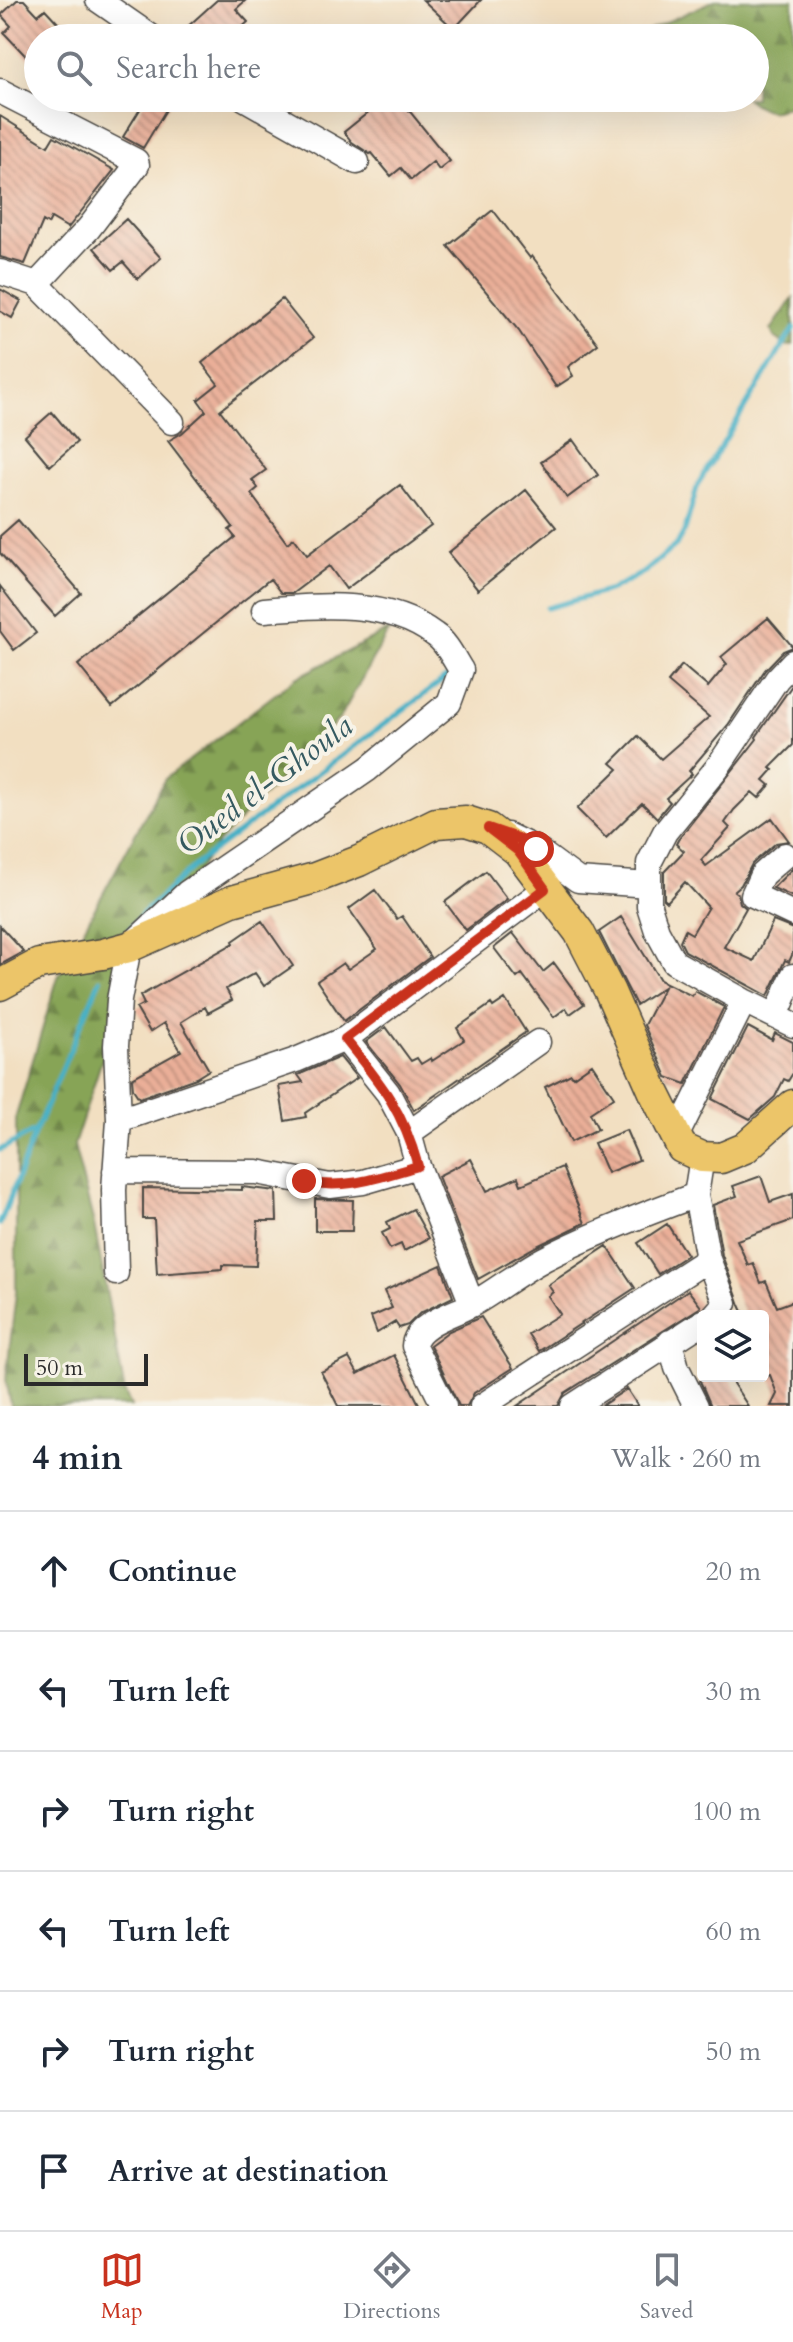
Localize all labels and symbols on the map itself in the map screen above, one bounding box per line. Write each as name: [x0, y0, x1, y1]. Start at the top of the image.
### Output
water label: Oued el-Ghoula: [168, 704, 362, 866]
route start: [518, 831, 554, 867]
route end: [286, 1163, 322, 1199]
scale bar: [24, 1350, 148, 1386]

